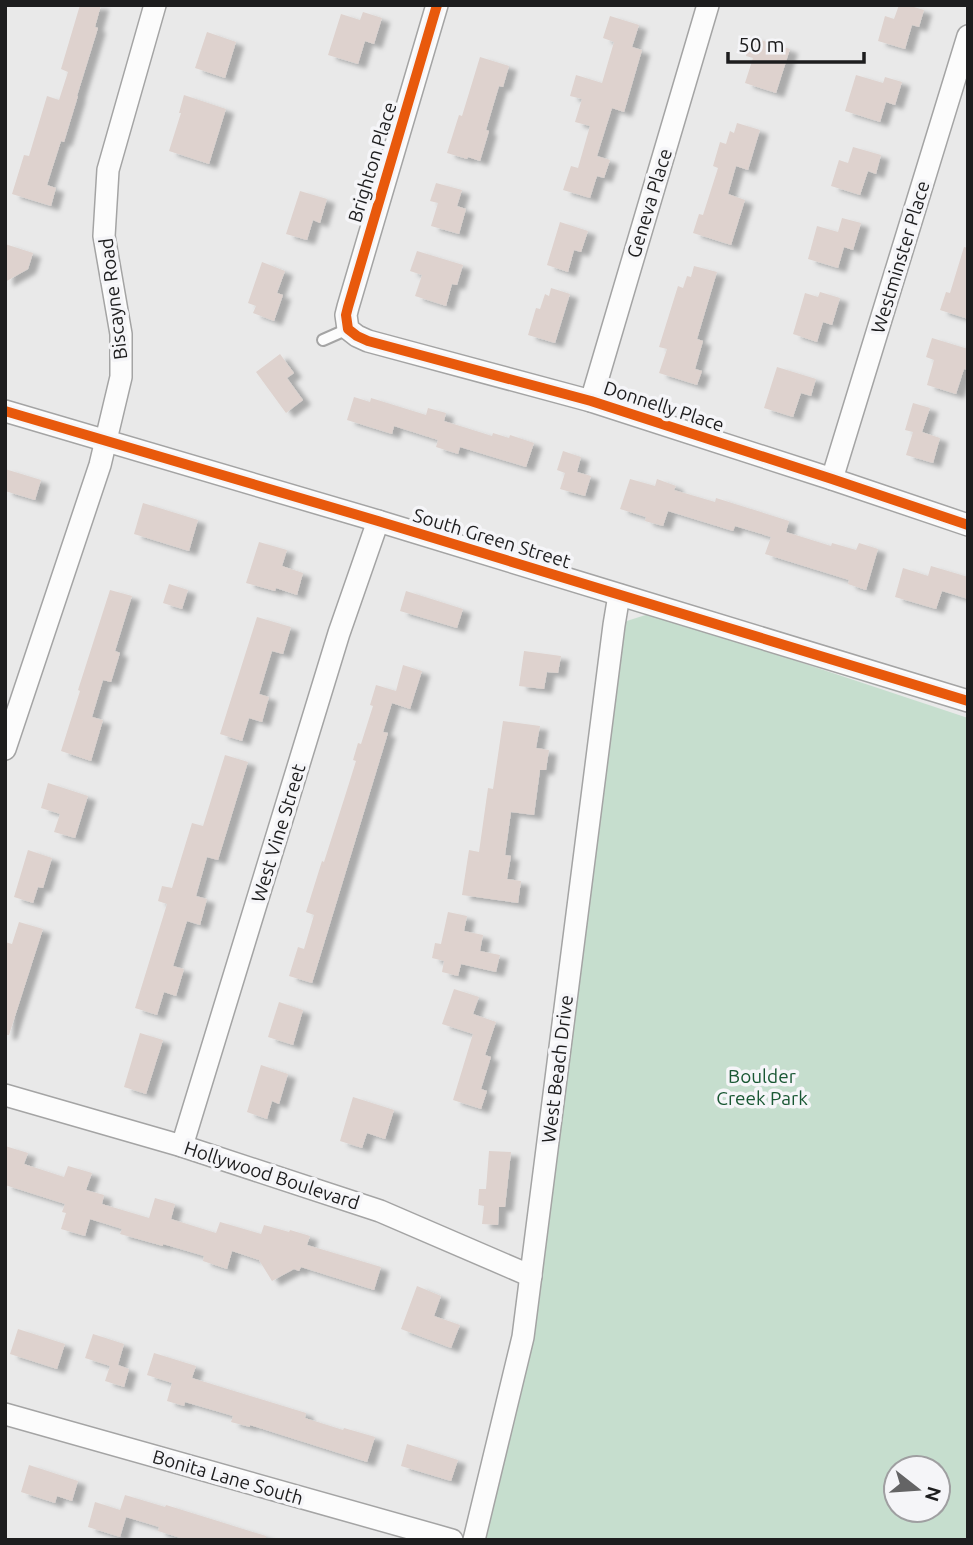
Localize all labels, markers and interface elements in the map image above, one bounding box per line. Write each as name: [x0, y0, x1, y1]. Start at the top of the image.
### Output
scale bar: [728, 21, 864, 65]
text: 50 m: [738, 32, 785, 56]
street label: Brighton Place: [343, 99, 401, 225]
street label: Geneva Place: [622, 146, 676, 260]
street label: Westminster Place: [866, 178, 934, 336]
street label: Biscayne Road: [95, 237, 131, 361]
street label: Donnelly Place: [601, 376, 727, 436]
street label: South Green Street: [411, 504, 574, 573]
street label: West Vine Street: [246, 760, 310, 905]
street label: West Beach Drive: [537, 994, 577, 1144]
park label: Boulder Creek Park: [716, 1065, 808, 1109]
street label: Hollywood Boulevard: [182, 1136, 362, 1214]
street label: Bonita Lane South: [150, 1445, 306, 1509]
north arrow: [882, 1454, 952, 1524]
text: N: [921, 1484, 946, 1504]

